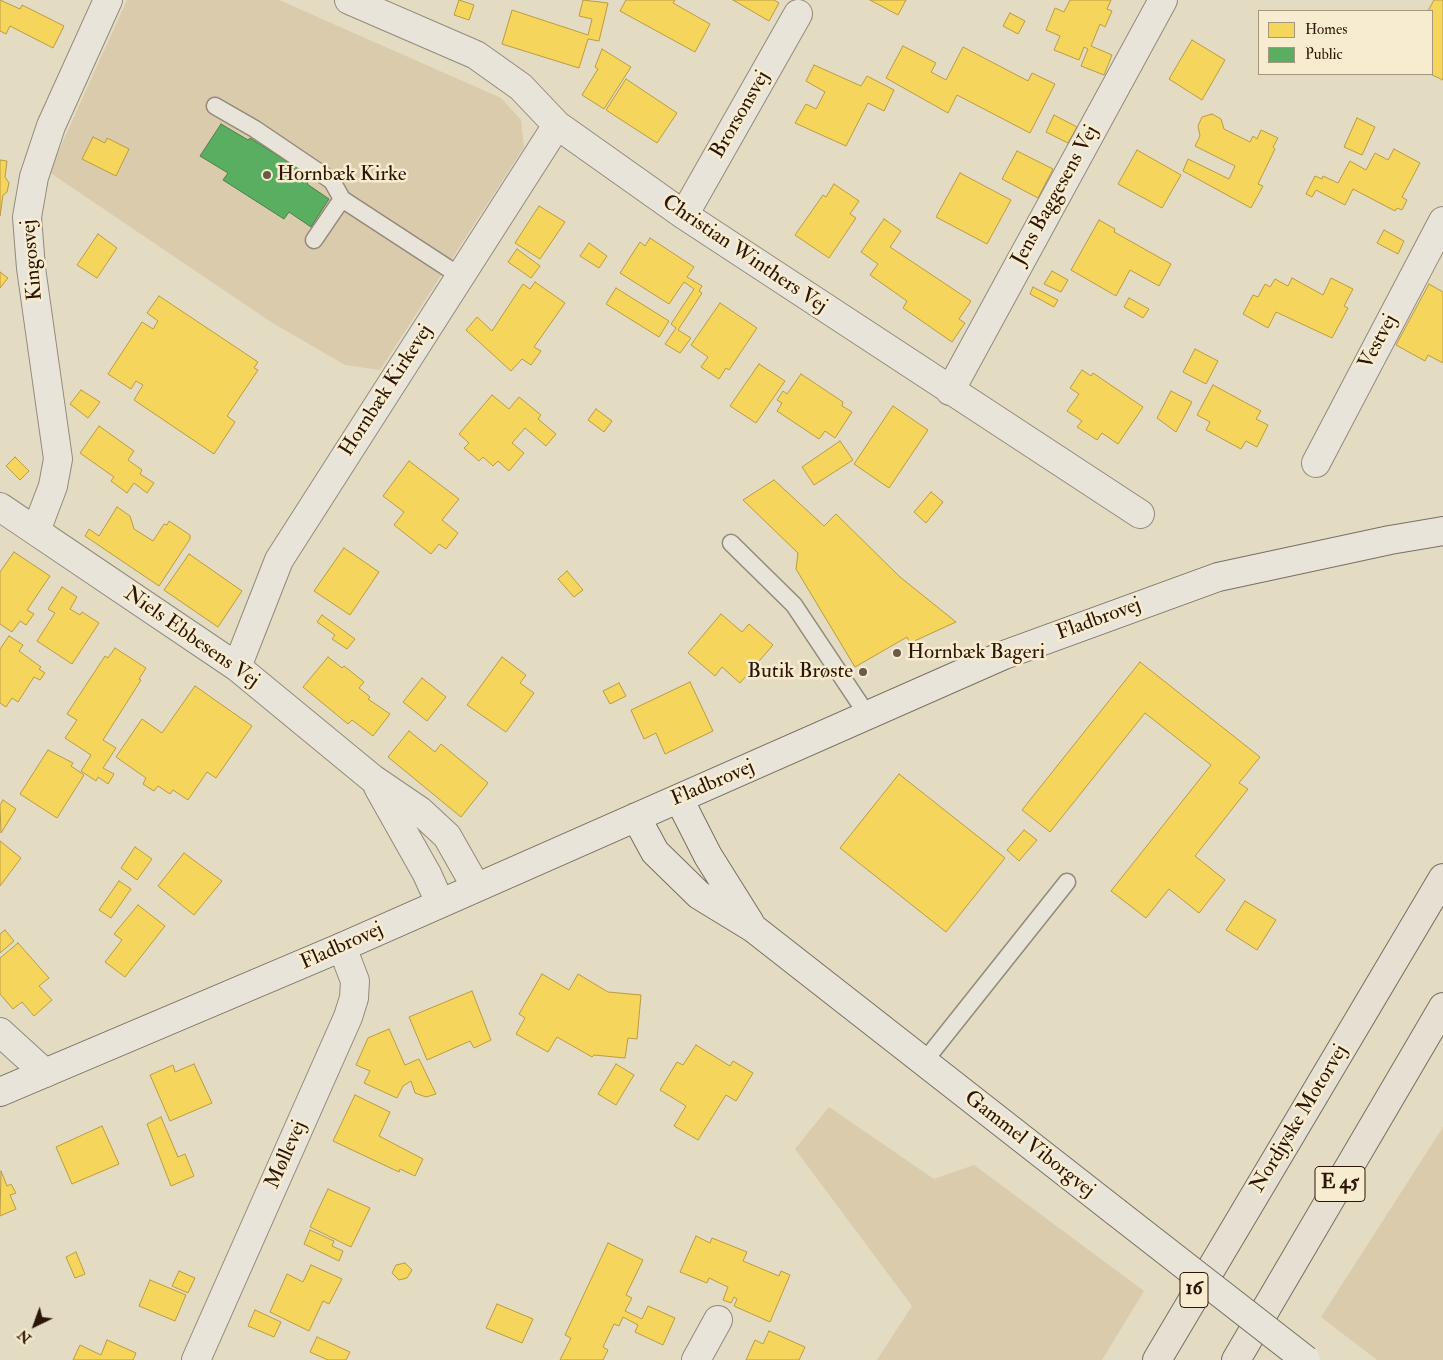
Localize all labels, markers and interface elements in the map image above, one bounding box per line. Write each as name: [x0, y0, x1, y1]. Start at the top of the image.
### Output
legend: [1258, 10, 1433, 75]
text: Homes: [1305, 20, 1347, 39]
text: Public: [1305, 45, 1343, 64]
street label: Brorsonsvej: [706, 67, 776, 163]
street label: Jens Baggesens Vej: [1007, 122, 1105, 270]
place label: Hornbæk Kirke: [277, 162, 407, 188]
marker: Hornbæk Kirke: [261, 169, 273, 181]
street label: Christian Winthers Vej: [657, 190, 831, 320]
street label: Kingosvej: [17, 218, 49, 302]
street label: Vestvej: [1354, 310, 1404, 374]
street label: Hornbæk Kirkevej: [335, 320, 439, 462]
street label: Niels Ebbesens Vej: [118, 582, 264, 694]
street label: Fladbrovej: [1053, 593, 1145, 647]
place label: Hornbæk Bageri: [907, 640, 1045, 666]
marker: Hornbæk Bageri: [891, 647, 903, 659]
place label: Butik Brøste: [747, 659, 853, 685]
marker: Butik Brøste: [857, 666, 869, 678]
street label: Fladbrovej: [668, 755, 758, 813]
street label: Fladbrovej: [297, 918, 387, 976]
street label: Nordjyske Motorvej: [1246, 1040, 1354, 1198]
street label: Gammel Viborgvej: [959, 1086, 1099, 1204]
street label: Møllevej: [261, 1117, 313, 1193]
road number: E 45: [1315, 1166, 1365, 1202]
road number: 16: [1180, 1272, 1208, 1308]
north arrow: [10, 1300, 60, 1350]
text: N: [14, 1326, 35, 1347]

